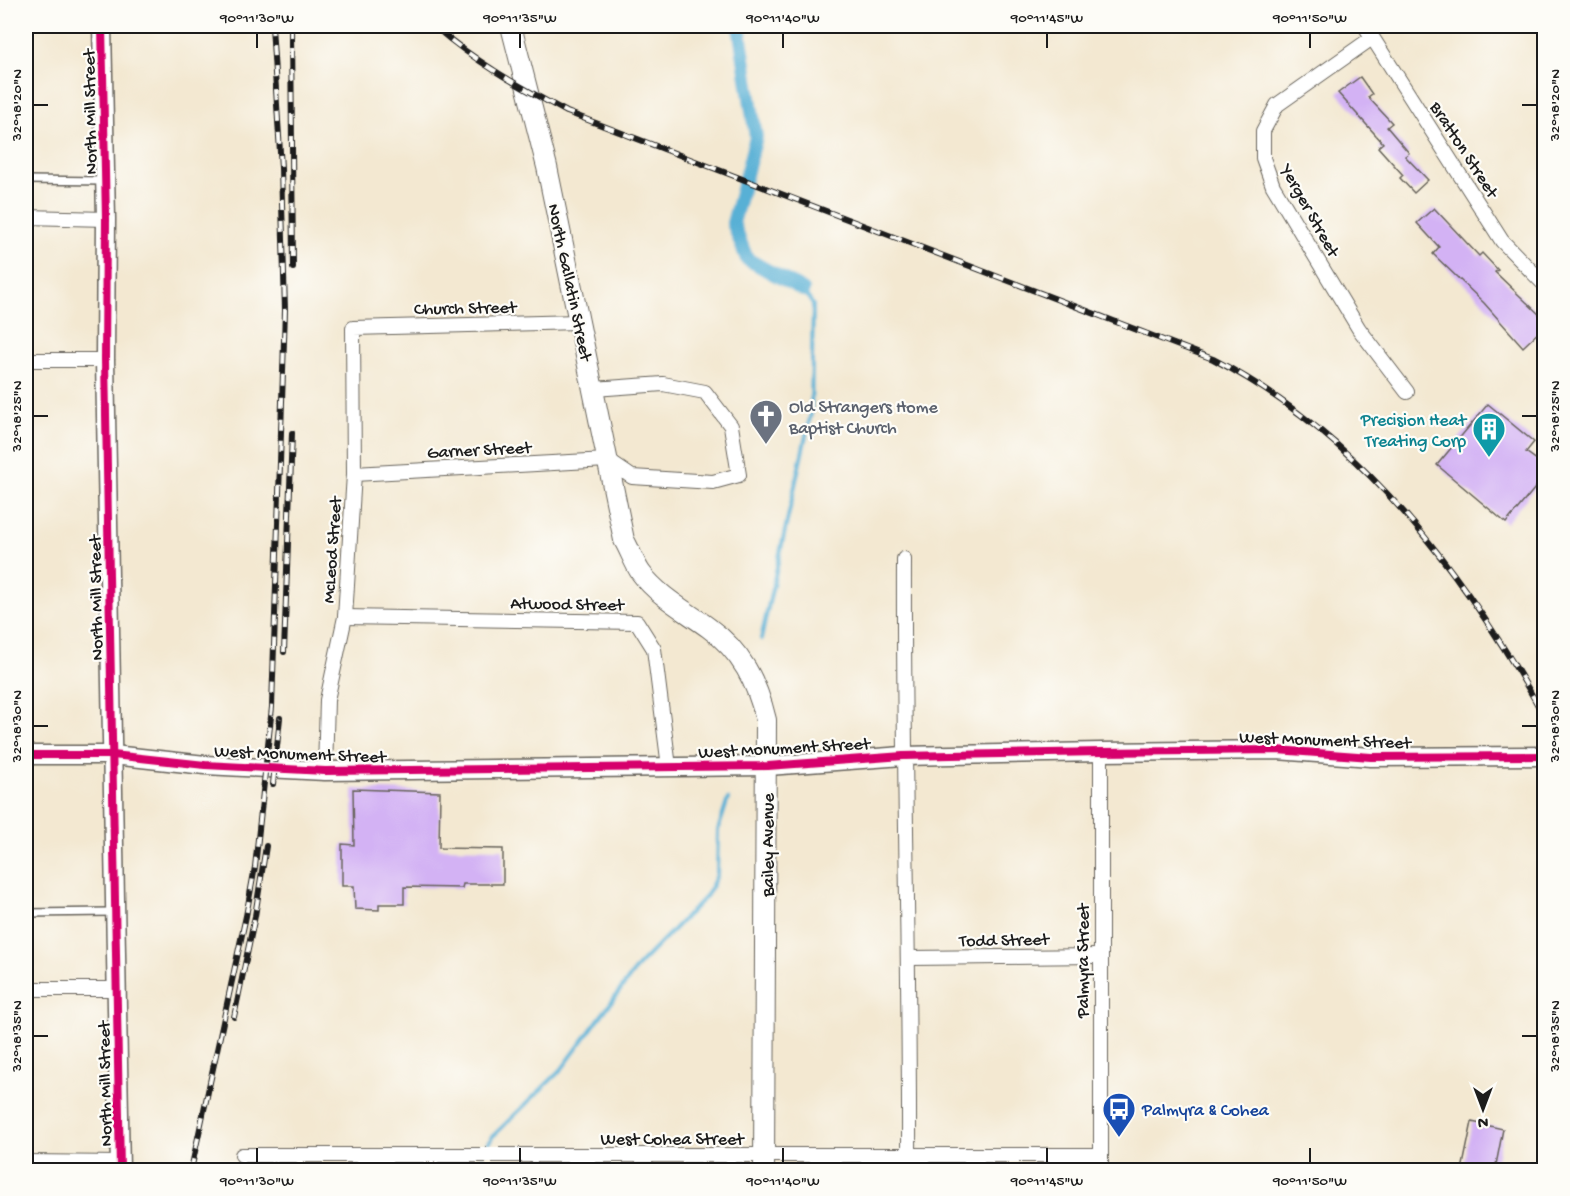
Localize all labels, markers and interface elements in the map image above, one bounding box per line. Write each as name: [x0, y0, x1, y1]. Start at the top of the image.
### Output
text: 90°11'30"W: [219, 10, 294, 28]
text: 90°11'35"W: [482, 10, 557, 28]
text: 90°11'40"W: [745, 10, 820, 28]
text: 90°11'45"W: [1010, 10, 1084, 28]
text: 90°11'50"W: [1272, 10, 1347, 28]
street label: North Mill Street: [80, 47, 103, 175]
text: 32°18'20"N: [9, 69, 27, 142]
text: 32°18'20"N: [1547, 69, 1565, 142]
street label: Bratton Street: [1423, 98, 1503, 204]
street label: Yerger Street: [1274, 160, 1344, 262]
street label: North Gallatin Street: [542, 202, 596, 365]
street label: Church Street: [414, 298, 518, 321]
text: 32°18'25"N: [9, 380, 27, 453]
text: 32°18'25"N: [1547, 380, 1565, 453]
church icon: Old Strangers Home Baptist Church: [748, 398, 784, 445]
place label: Old Strangers Home Baptist Church: [788, 398, 938, 440]
place label: Precision Heat Treating Corp: [1360, 411, 1468, 453]
building icon: Precision Heat Treating Corp: [1471, 411, 1507, 458]
street label: Garner Street: [427, 438, 533, 465]
street label: McLeod Street: [319, 495, 348, 604]
street label: North Mill Street: [86, 533, 109, 661]
street label: Atwood Street: [510, 594, 625, 617]
text: 32°18'30"N: [9, 690, 27, 763]
text: 32°18'30"N: [1547, 690, 1565, 763]
street label: West Monument Street: [1239, 728, 1413, 755]
street label: West Monument Street: [698, 734, 872, 764]
street label: West Monument Street: [214, 742, 388, 769]
street label: Bailey Avenue: [759, 792, 780, 898]
street label: Palmyra Street: [1074, 902, 1095, 1019]
street label: Todd Street: [958, 930, 1051, 953]
text: 32°18'35"N: [9, 1000, 27, 1073]
text: 32°18'35"N: [1547, 1000, 1565, 1073]
street label: North Mill Street: [95, 1019, 118, 1147]
north arrow: [1453, 1079, 1513, 1139]
bus stop icon: Palmyra & Cohea: [1101, 1091, 1137, 1138]
place label: Palmyra & Cohea: [1141, 1101, 1270, 1122]
text: N: [1477, 1111, 1488, 1130]
street label: West Cohea Street: [600, 1130, 745, 1151]
text: 90°11'30"W: [219, 1173, 294, 1191]
text: 90°11'35"W: [482, 1173, 557, 1191]
text: 90°11'40"W: [745, 1173, 820, 1191]
text: 90°11'45"W: [1010, 1173, 1084, 1191]
text: 90°11'50"W: [1272, 1173, 1347, 1191]

